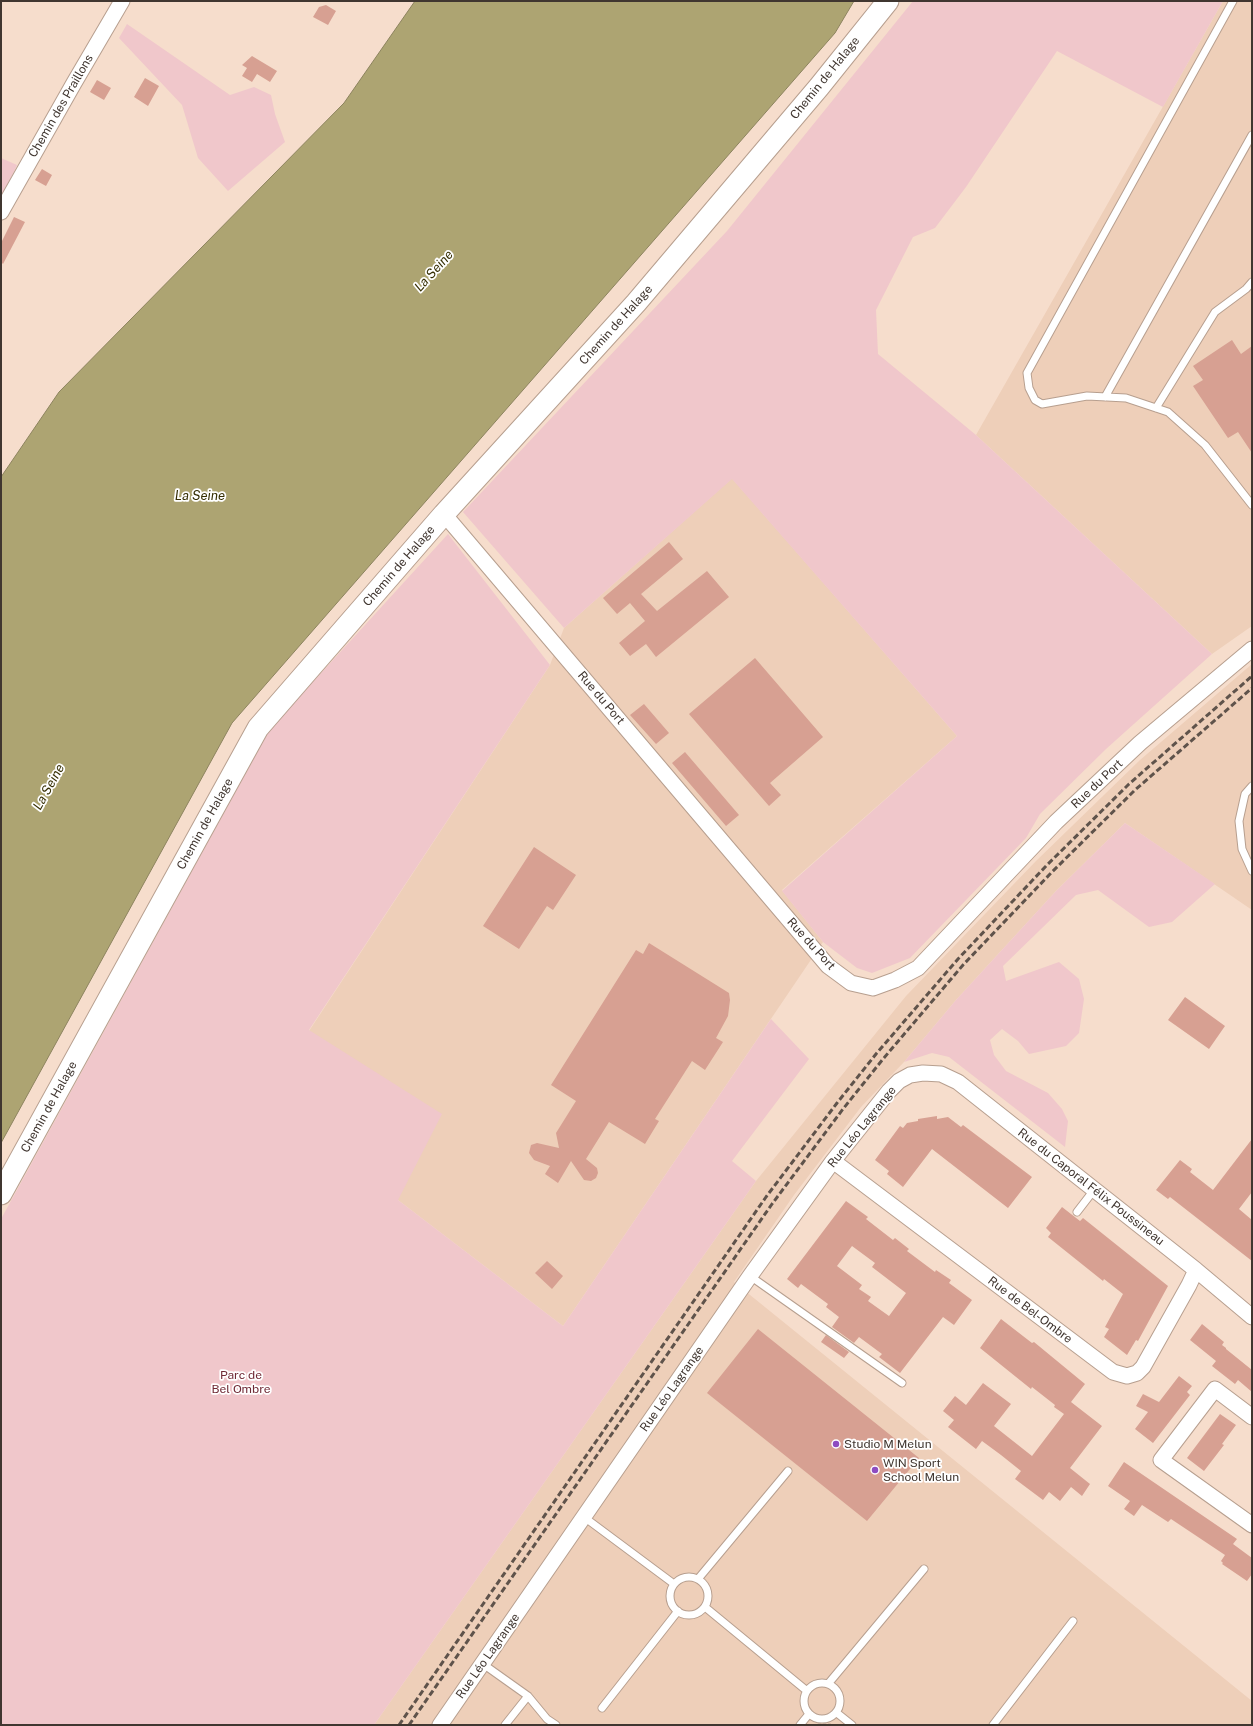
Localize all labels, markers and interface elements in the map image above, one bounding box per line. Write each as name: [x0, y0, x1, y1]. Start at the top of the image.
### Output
street label: Chemin de Halage: [787, 34, 863, 122]
street label: Chemin des Praillons: [26, 52, 96, 160]
water label: La Seine: [411, 247, 457, 295]
street label: Chemin de Halage: [576, 282, 656, 368]
water label: La Seine: [175, 488, 225, 504]
street label: Chemin de Halage: [360, 523, 438, 609]
street label: Rue du Port: [575, 668, 627, 728]
street label: Rue du Port: [1068, 756, 1126, 812]
water label: La Seine: [30, 761, 68, 813]
street label: Chemin de Halage: [174, 776, 236, 872]
street label: Rue du Port: [784, 915, 838, 973]
street label: Chemin de Halage: [18, 1059, 80, 1155]
street label: Rue Léo Lagrange: [825, 1083, 899, 1171]
street label: Rue du Caporal Félix Poussineau: [1015, 1125, 1167, 1249]
street label: Rue de Bel-Ombre: [985, 1274, 1075, 1346]
street label: Rue Léo Lagrange: [637, 1344, 707, 1434]
park label: Parc de Bel Ombre: [211, 1368, 271, 1396]
place label: Studio M Melun: [844, 1437, 932, 1451]
marker: Studio M Melun: [831, 1439, 841, 1449]
place label: WIN Sport School Melun: [883, 1456, 959, 1484]
marker: WIN Sport School Melun: [870, 1465, 880, 1475]
street label: Rue Léo Lagrange: [453, 1611, 523, 1701]

